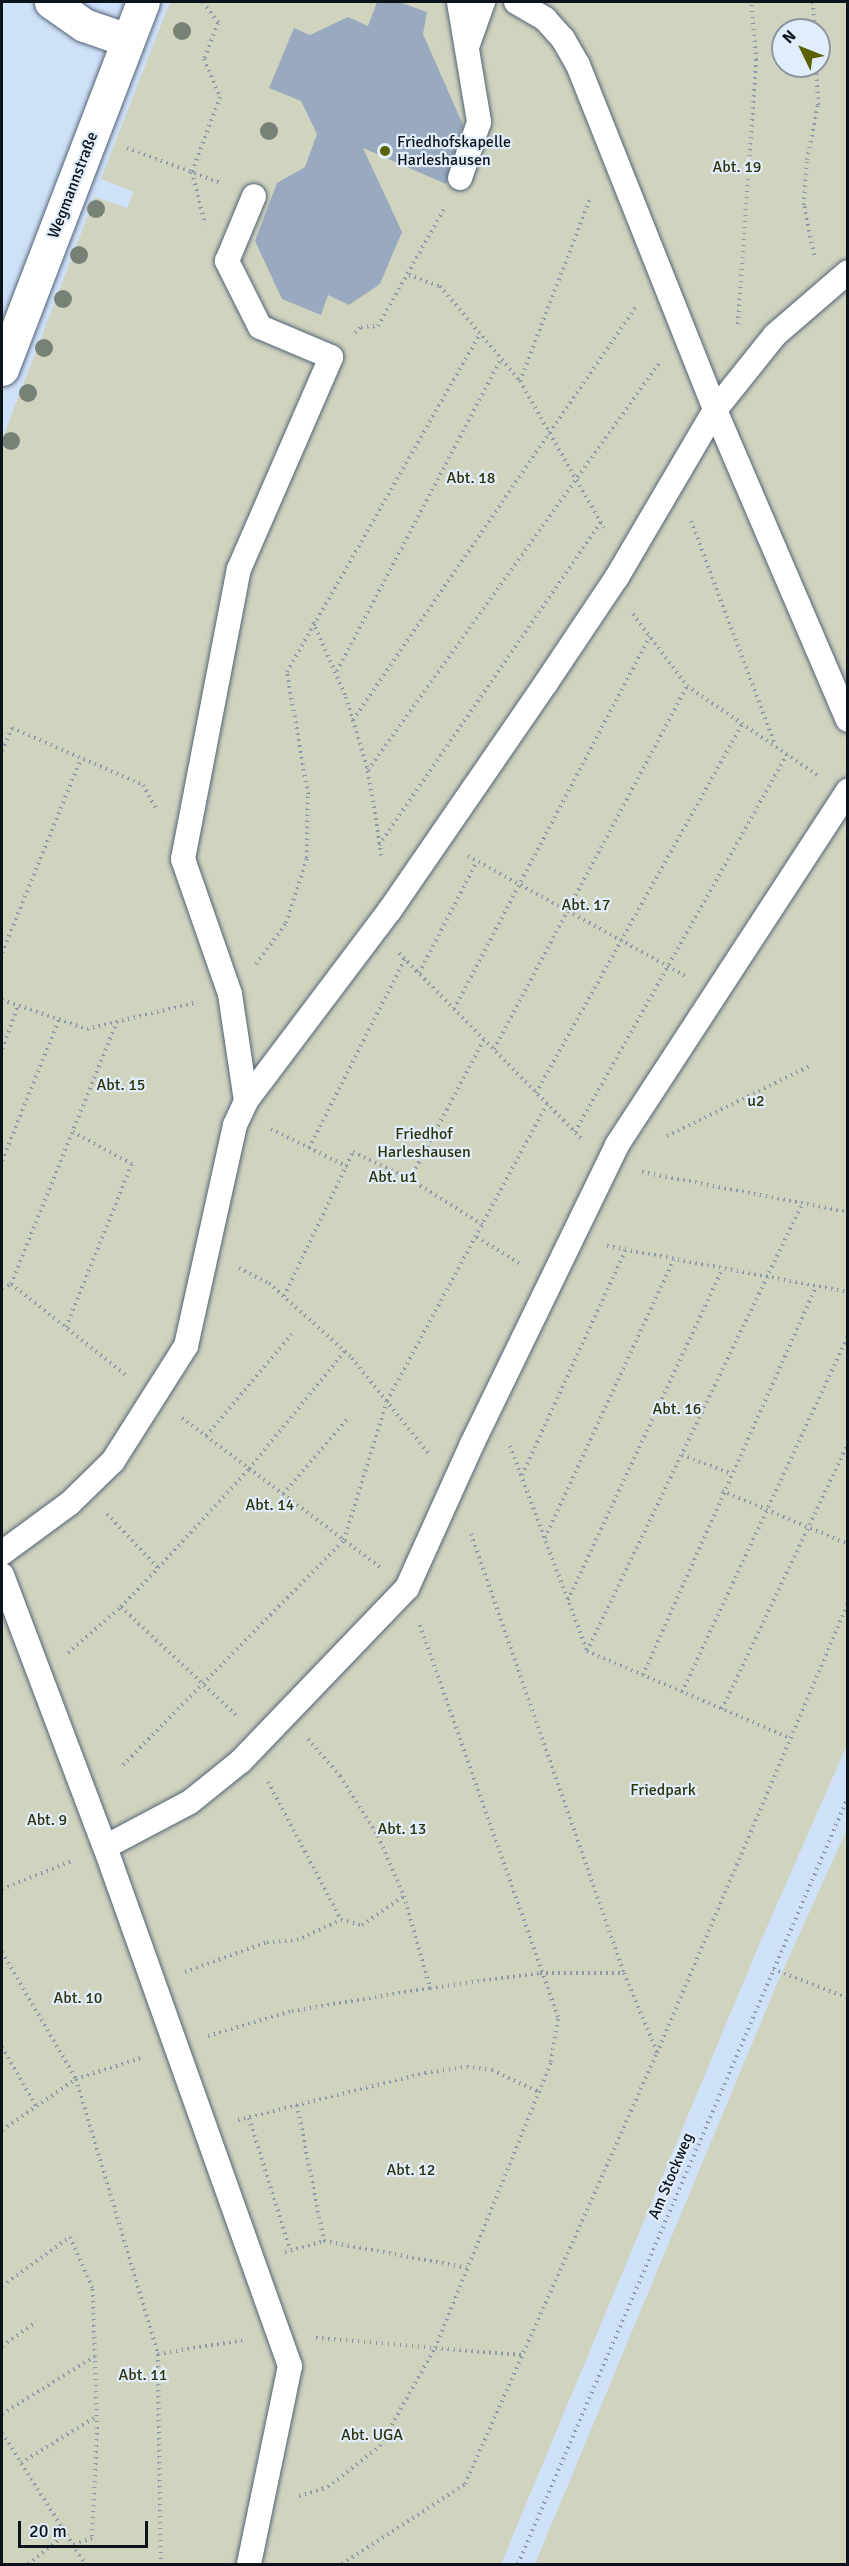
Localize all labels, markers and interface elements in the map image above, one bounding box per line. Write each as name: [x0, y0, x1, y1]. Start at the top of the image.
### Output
north arrow: [771, 18, 831, 78]
text: N: [778, 26, 800, 48]
street label: Wegmannstraße: [44, 129, 102, 241]
place label: Friedhofskapelle Harleshausen: [397, 132, 511, 170]
marker: Friedhofskapelle Harleshausen: [378, 144, 392, 158]
park label: Abt. 19: [713, 157, 761, 177]
park label: Abt. 18: [447, 468, 495, 488]
park label: Abt. 17: [562, 895, 610, 915]
park label: Abt. 15: [97, 1075, 145, 1095]
park label: u2: [747, 1091, 765, 1111]
park label: Friedhof Harleshausen: [377, 1124, 471, 1162]
park label: Abt. u1: [369, 1167, 417, 1187]
park label: Abt. 16: [653, 1399, 701, 1419]
park label: Abt. 14: [246, 1495, 294, 1515]
park label: Friedpark: [630, 1780, 696, 1800]
park label: Abt. 9: [27, 1810, 67, 1830]
park label: Abt. 13: [378, 1819, 426, 1839]
park label: Abt. 10: [54, 1988, 102, 2008]
street label: Am Stockweg: [644, 2130, 698, 2222]
park label: Abt. 12: [387, 2160, 435, 2180]
park label: Abt. 11: [119, 2365, 167, 2385]
park label: Abt. UGA: [341, 2425, 403, 2445]
scale bar: [21, 2509, 152, 2547]
text: 20 m: [29, 2520, 67, 2542]

